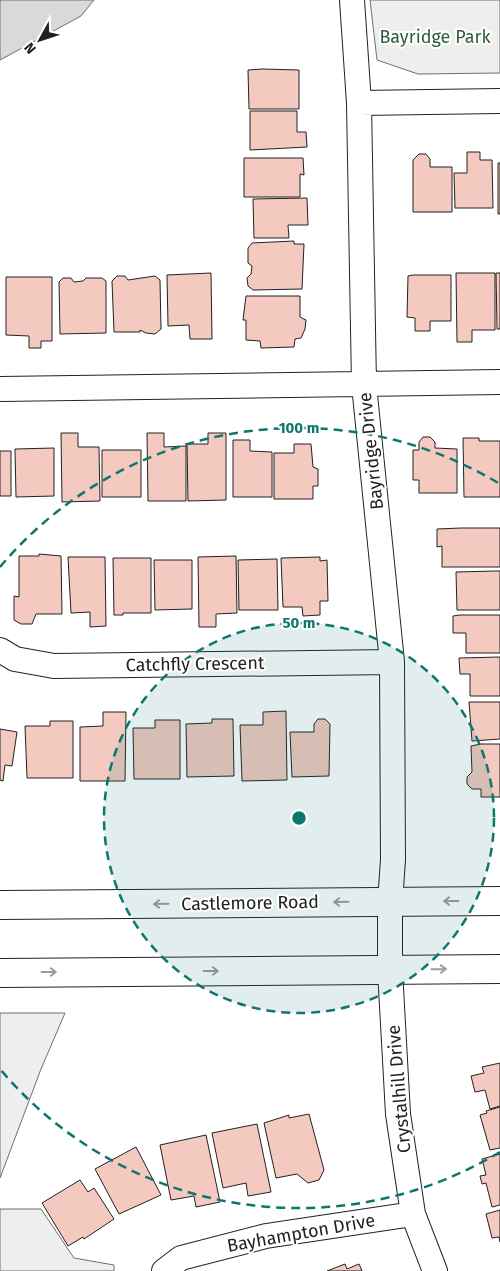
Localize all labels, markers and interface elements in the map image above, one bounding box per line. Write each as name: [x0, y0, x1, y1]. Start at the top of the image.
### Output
north arrow: [15, 15, 65, 65]
park label: Bayridge Park: [379, 26, 491, 48]
text: N: [21, 39, 40, 57]
street label: Bayridge Drive: [354, 391, 388, 511]
text: 100 m: [279, 419, 319, 437]
text: 50 m: [282, 614, 316, 632]
street label: Catchfly Crescent: [125, 652, 265, 676]
centre of rings: [290, 809, 308, 827]
street label: Castlemore Road: [181, 891, 319, 915]
one-way arrow: [444, 896, 460, 906]
one-way arrow: [334, 897, 350, 907]
one-way arrow: [154, 899, 170, 909]
one-way arrow: [430, 964, 447, 974]
one-way arrow: [202, 966, 219, 976]
one-way arrow: [40, 967, 56, 977]
street label: Crystalhill Drive: [382, 1024, 416, 1154]
street label: Bayhampton Drive: [225, 1209, 377, 1257]

